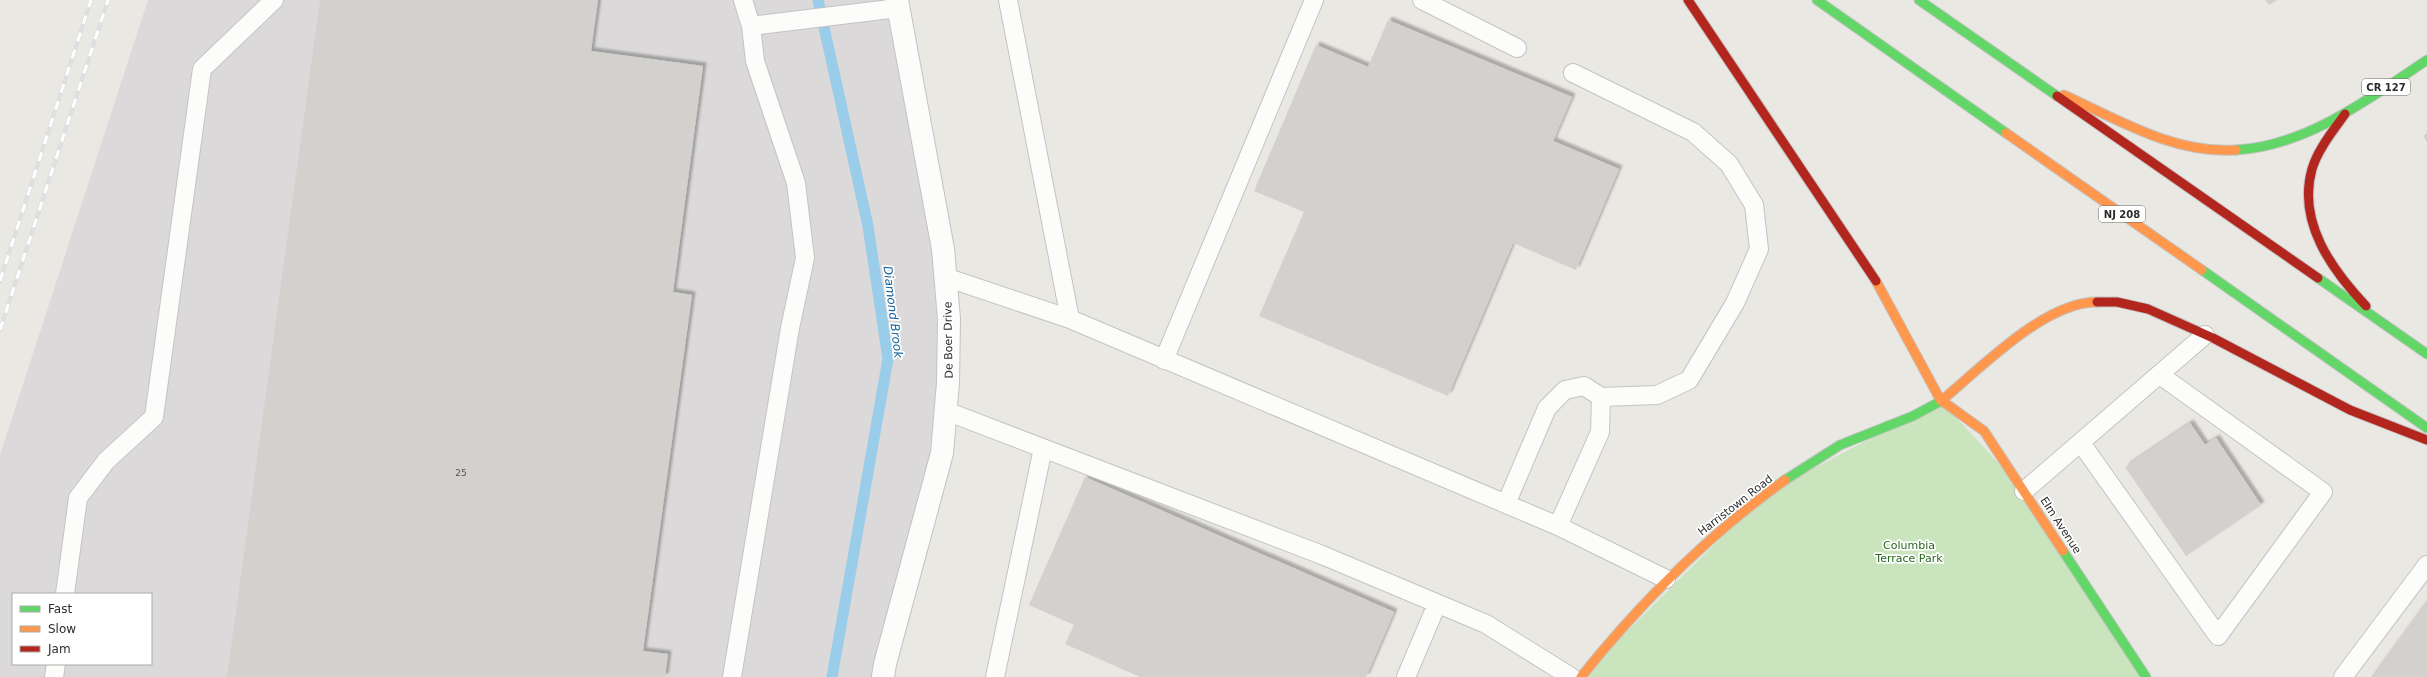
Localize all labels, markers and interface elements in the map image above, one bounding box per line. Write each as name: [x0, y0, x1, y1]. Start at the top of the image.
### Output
road number: CR 127: [2362, 79, 2410, 95]
road number: NJ 208: [2099, 206, 2145, 222]
water label: Diamond Brook: [880, 265, 906, 360]
street label: De Boer Drive: [941, 301, 956, 379]
house number: 25: [455, 468, 467, 478]
street label: Harristown Road: [1696, 472, 1775, 538]
street label: Elm Avenue: [2037, 494, 2084, 556]
park label: Columbia Terrace Park: [1874, 539, 1943, 565]
legend: [12, 593, 152, 665]
text: Fast: [48, 602, 72, 616]
text: Slow: [48, 622, 76, 636]
text: Jam: [47, 642, 71, 656]

